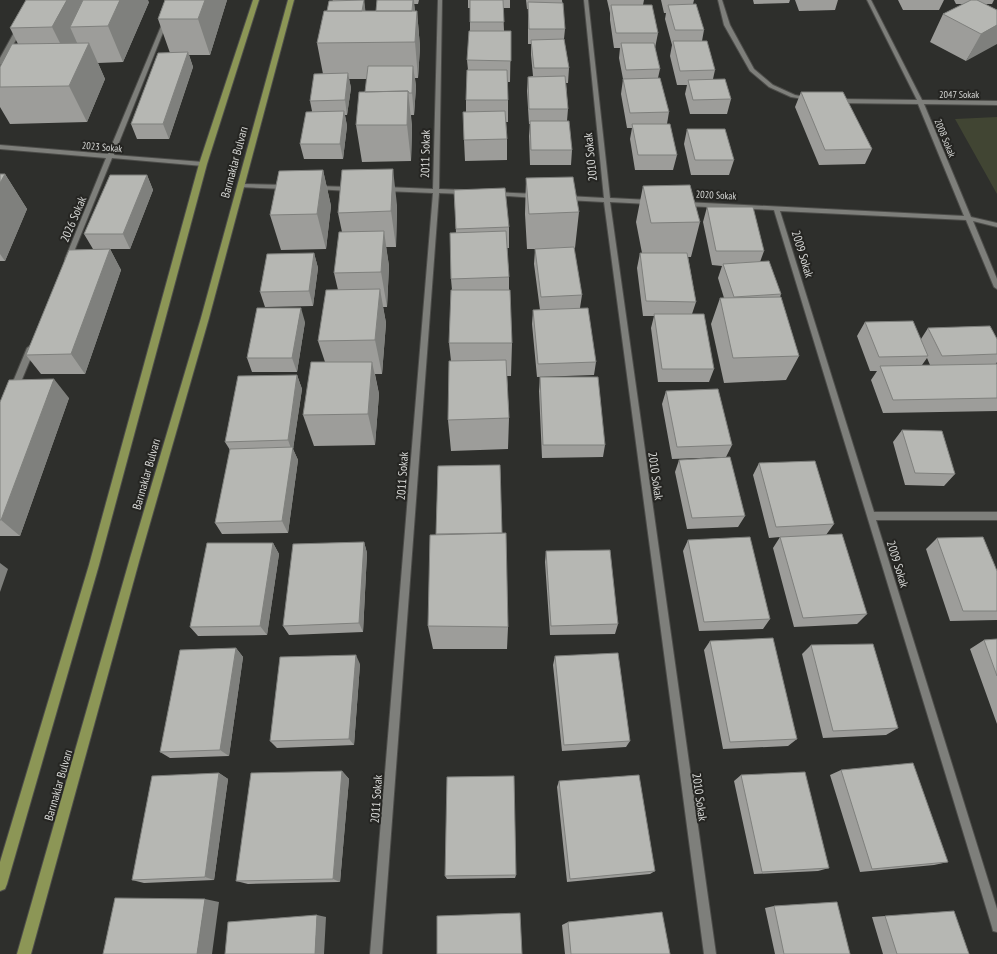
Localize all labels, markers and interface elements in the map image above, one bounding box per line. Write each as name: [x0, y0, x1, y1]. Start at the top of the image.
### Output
street label: 2047 Sokak: [939, 88, 979, 101]
street label: 2008 Sokak: [931, 117, 959, 159]
street label: Barınaklar Bulvarı: [217, 125, 251, 199]
street label: 2011 Sokak: [417, 129, 433, 178]
street label: 2010 Sokak: [580, 132, 600, 182]
street label: 2023 Sokak: [81, 139, 123, 155]
street label: 2020 Sokak: [695, 187, 737, 203]
street label: 2026 Sokak: [57, 193, 90, 244]
street label: 2009 Sokak: [789, 229, 817, 280]
street label: Barınaklar Bulvarı: [129, 437, 163, 511]
street label: 2011 Sokak: [393, 451, 411, 501]
street label: 2010 Sokak: [645, 451, 667, 501]
street label: 2009 Sokak: [884, 539, 912, 590]
street label: Barınaklar Bulvarı: [41, 748, 75, 822]
street label: 2010 Sokak: [689, 772, 711, 822]
street label: 2011 Sokak: [367, 774, 385, 824]

